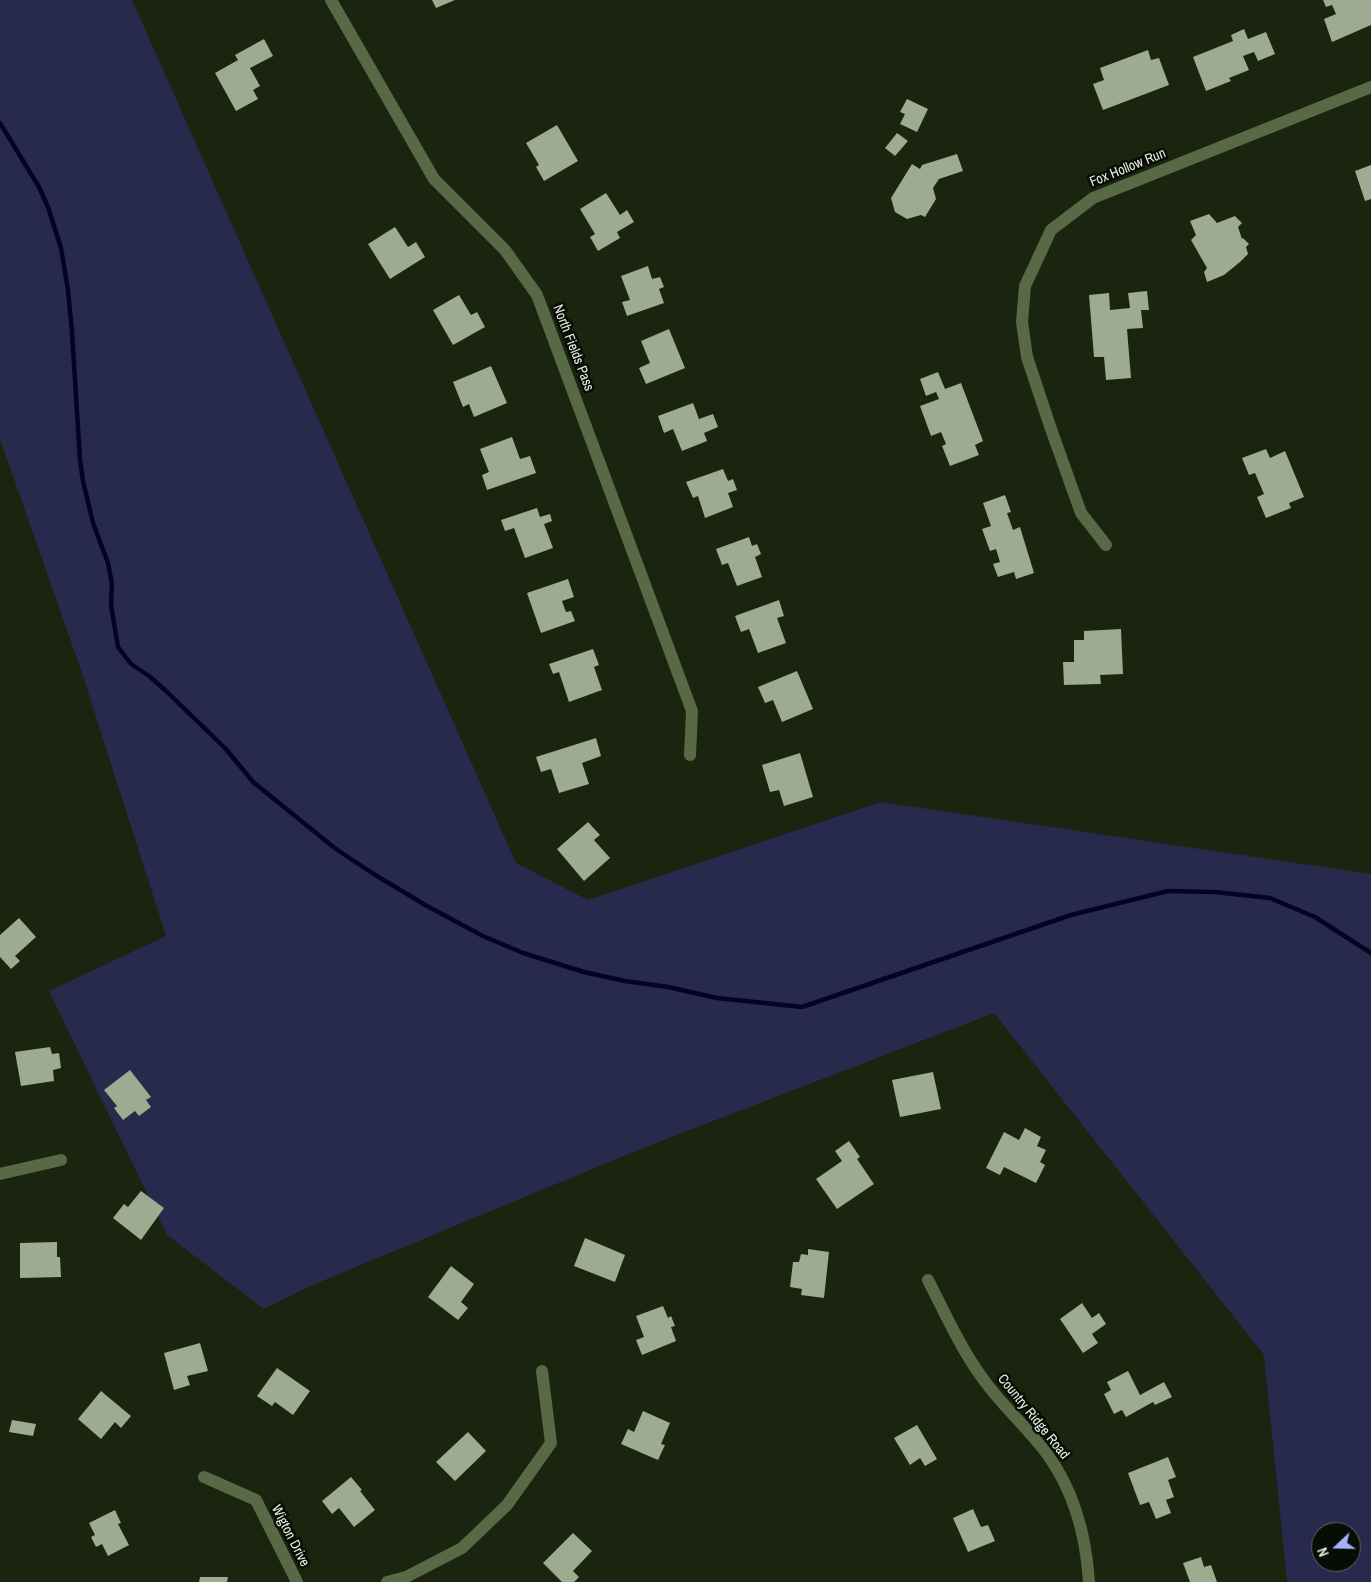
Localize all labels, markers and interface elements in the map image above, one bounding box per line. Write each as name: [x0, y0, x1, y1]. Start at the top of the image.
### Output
street label: Fox Hollow Run: [1088, 145, 1168, 191]
street label: North Fields Pass: [549, 302, 597, 394]
street label: Country Ridge Road: [994, 1371, 1072, 1463]
street label: Wigton Drive: [267, 1502, 313, 1570]
north arrow: [1311, 1522, 1361, 1572]
text: N: [1313, 1545, 1333, 1559]

